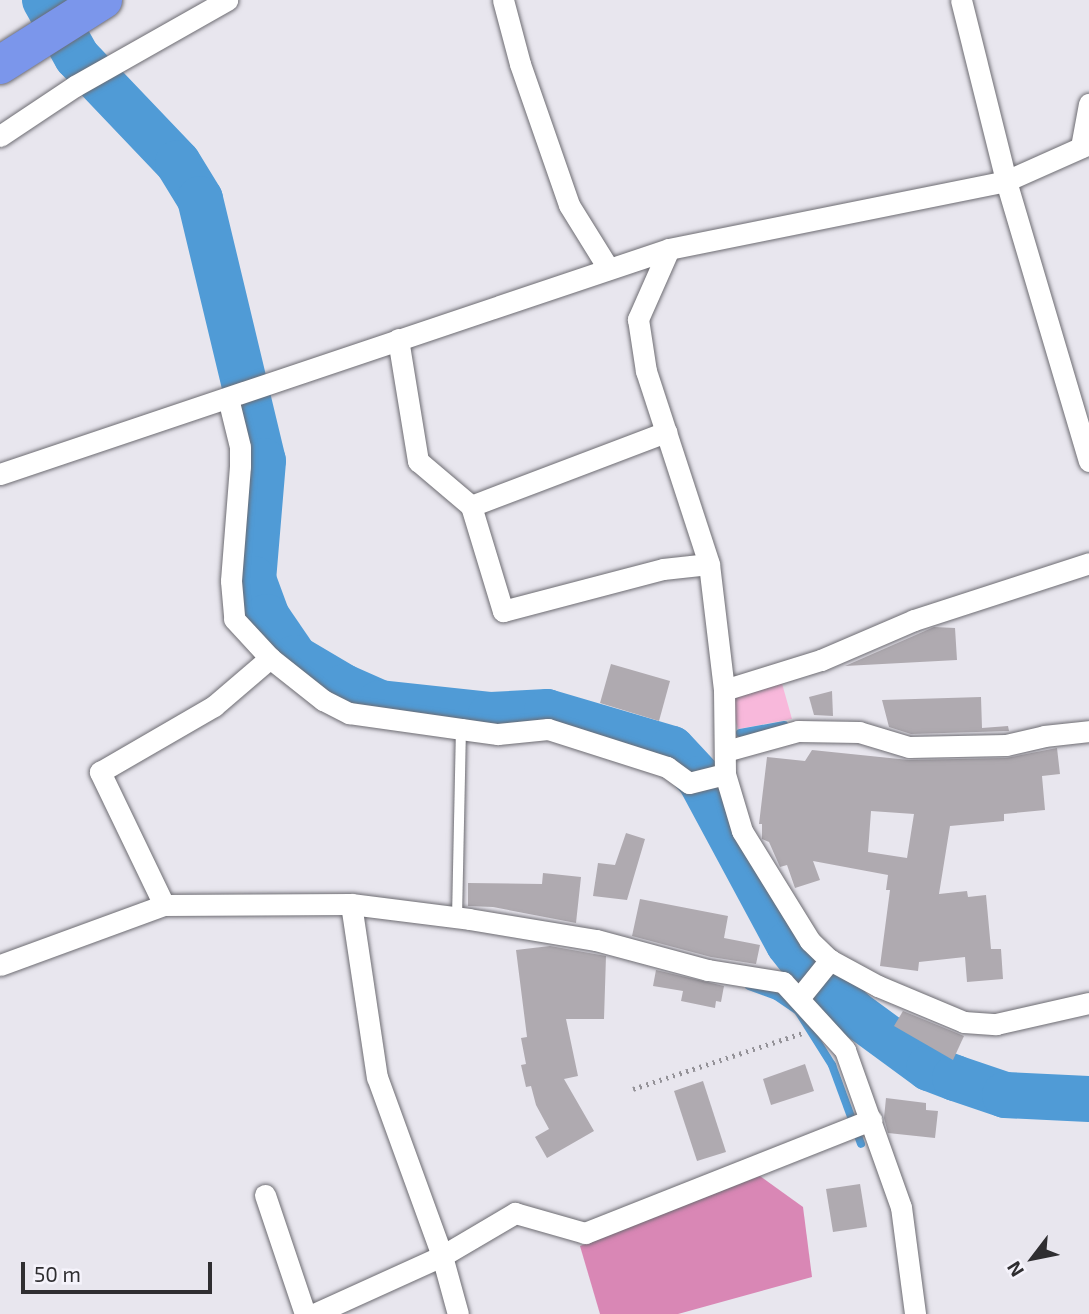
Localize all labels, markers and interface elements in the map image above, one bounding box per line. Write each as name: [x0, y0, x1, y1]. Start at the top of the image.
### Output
north arrow: [998, 1223, 1068, 1293]
scale bar: [24, 1248, 215, 1292]
text: N: [1001, 1257, 1028, 1281]
text: 50 m: [34, 1261, 81, 1286]

